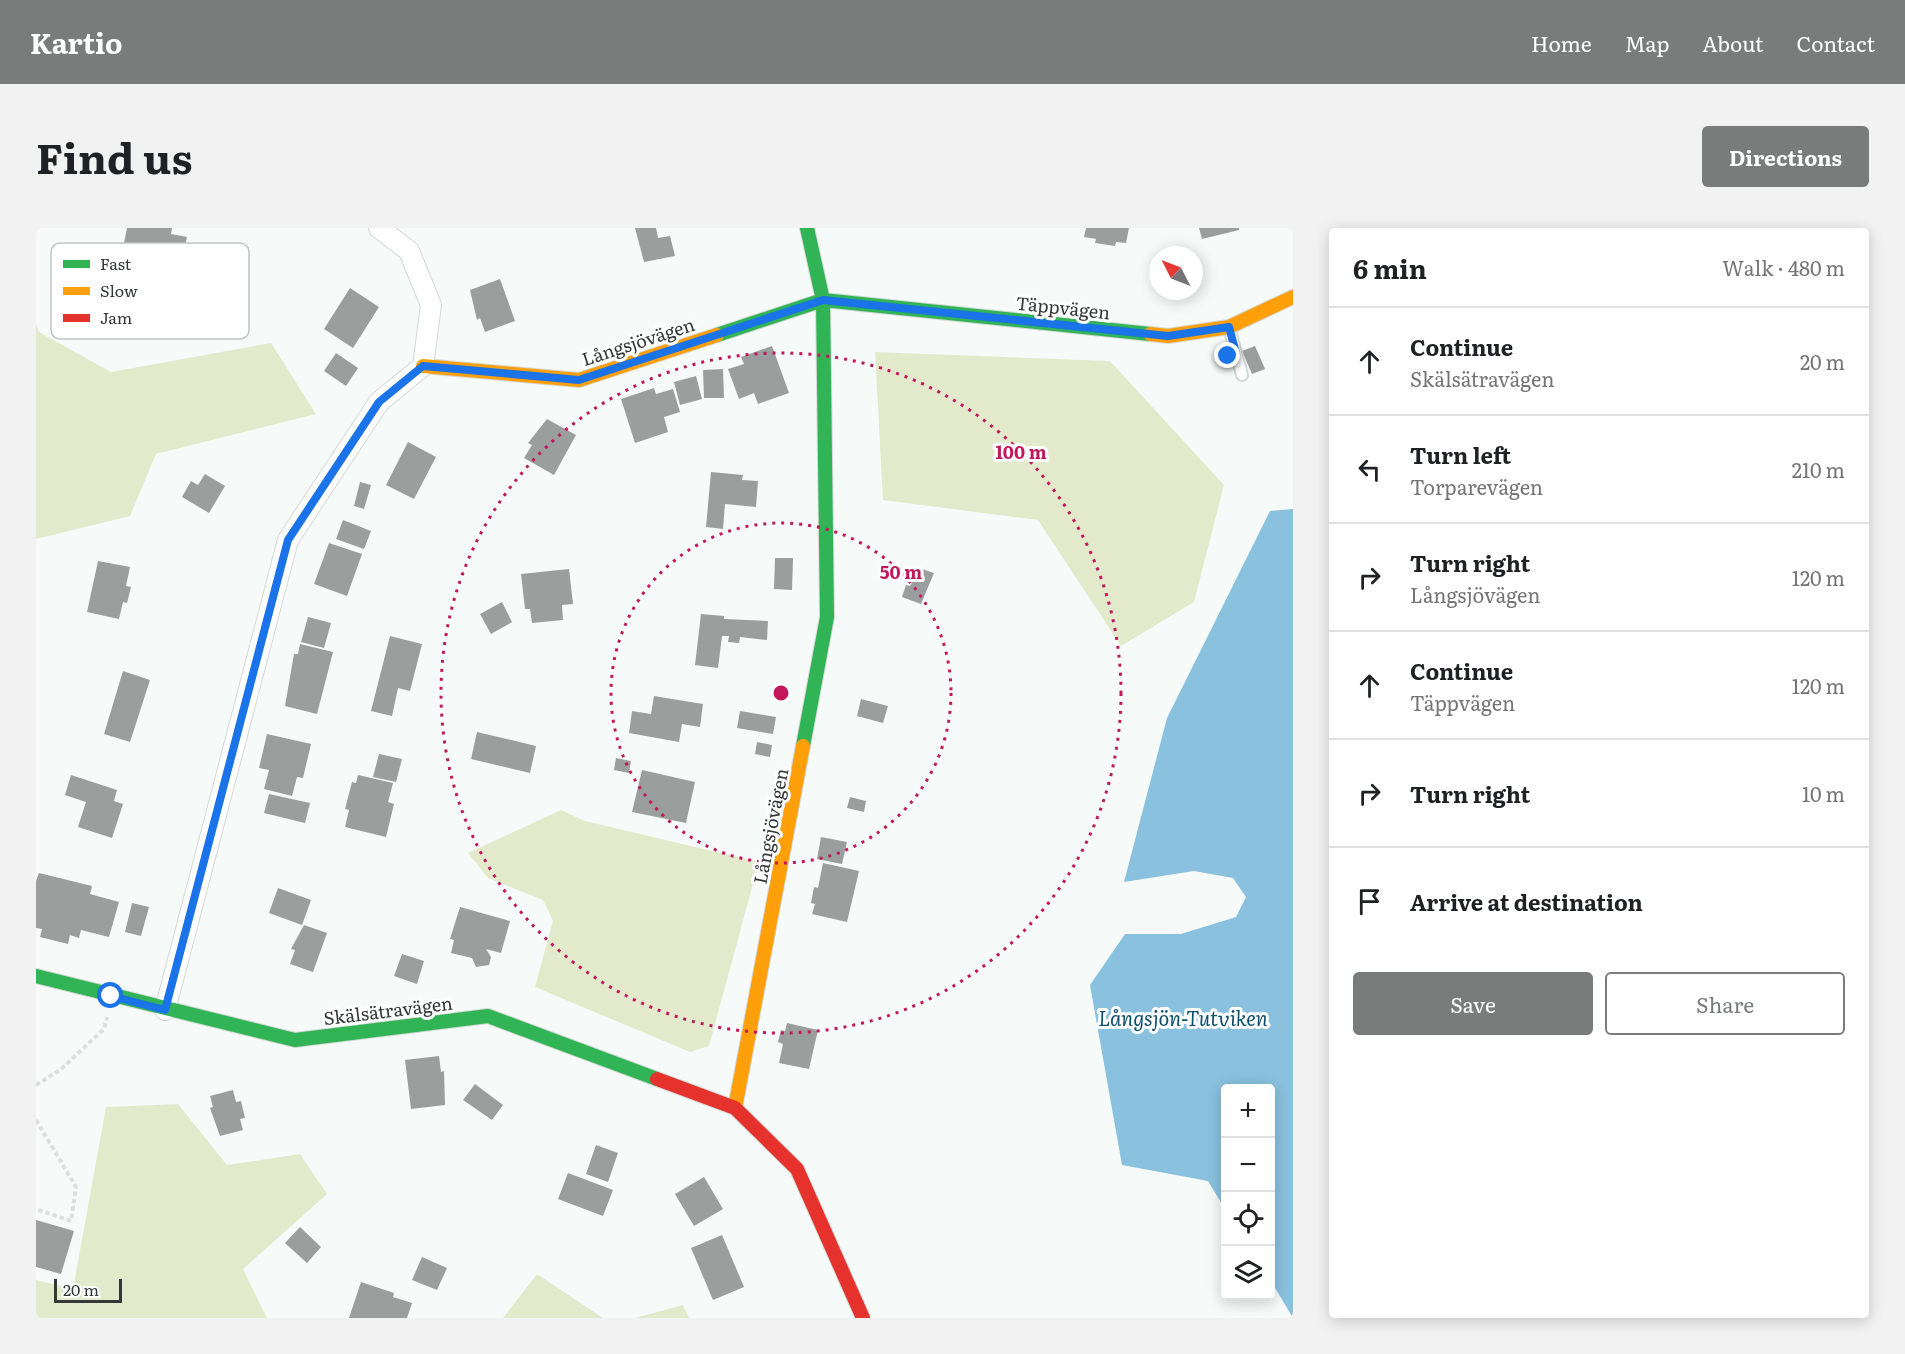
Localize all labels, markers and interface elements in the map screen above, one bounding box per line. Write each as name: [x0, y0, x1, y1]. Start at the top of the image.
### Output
text: Kartio: [30, 21, 123, 63]
text: Home: [1531, 27, 1592, 58]
text: Map: [1625, 27, 1669, 58]
text: About: [1702, 27, 1764, 58]
text: Contact: [1797, 27, 1875, 58]
text: Find us: [36, 125, 193, 187]
button: Directions: [1702, 126, 1869, 187]
legend: [51, 243, 249, 339]
north arrow: [1149, 246, 1203, 300]
text: 6 min: [1353, 248, 1427, 287]
text: Fast: [100, 251, 132, 275]
text: Walk · 480 m: [1722, 252, 1845, 282]
text: Slow: [100, 278, 138, 302]
street label: Täppvägen: [1015, 289, 1112, 325]
text: Jam: [100, 305, 133, 329]
street label: Långsjövägen: [578, 310, 698, 372]
text: Continue: [1410, 330, 1513, 363]
route end: [1214, 342, 1240, 368]
icon: ahead: [1353, 345, 1386, 378]
text: 20 m: [1800, 346, 1845, 376]
text: Skälsätravägen: [1410, 363, 1554, 393]
text: 100 m: [995, 438, 1047, 465]
text: Turn left: [1410, 438, 1511, 471]
icon: left: [1353, 453, 1386, 486]
text: 210 m: [1792, 454, 1845, 484]
text: Torparevägen: [1410, 471, 1543, 501]
text: Turn right: [1410, 546, 1530, 579]
text: 50 m: [880, 558, 922, 585]
icon: right: [1353, 561, 1386, 594]
text: 120 m: [1792, 562, 1845, 592]
text: Långsjövägen: [1410, 579, 1540, 609]
text: Continue: [1410, 654, 1513, 687]
icon: ahead: [1353, 669, 1386, 702]
text: 120 m: [1792, 670, 1845, 700]
centre of rings: [771, 683, 791, 703]
text: Täppvägen: [1410, 687, 1515, 717]
street label: Långsjövägen: [746, 766, 794, 886]
icon: right: [1353, 777, 1386, 810]
text: Turn right: [1410, 777, 1530, 810]
text: 10 m: [1802, 778, 1845, 808]
icon: arrive: [1353, 885, 1386, 918]
text: Arrive at destination: [1410, 885, 1643, 918]
button: Save: [1353, 972, 1593, 1035]
button: Share: [1605, 972, 1845, 1035]
route start: [97, 982, 123, 1008]
street label: Skälsätravägen: [322, 989, 454, 1031]
water label: Långsjön-Tutviken: [1098, 1002, 1268, 1032]
map controls: [1221, 1084, 1275, 1300]
button: +: [1221, 1084, 1275, 1138]
button: −: [1221, 1138, 1275, 1192]
button: locate: [1221, 1192, 1275, 1246]
button: layers: [1221, 1246, 1275, 1300]
scale bar: [54, 1276, 122, 1304]
text: 20 m: [63, 1277, 99, 1301]

